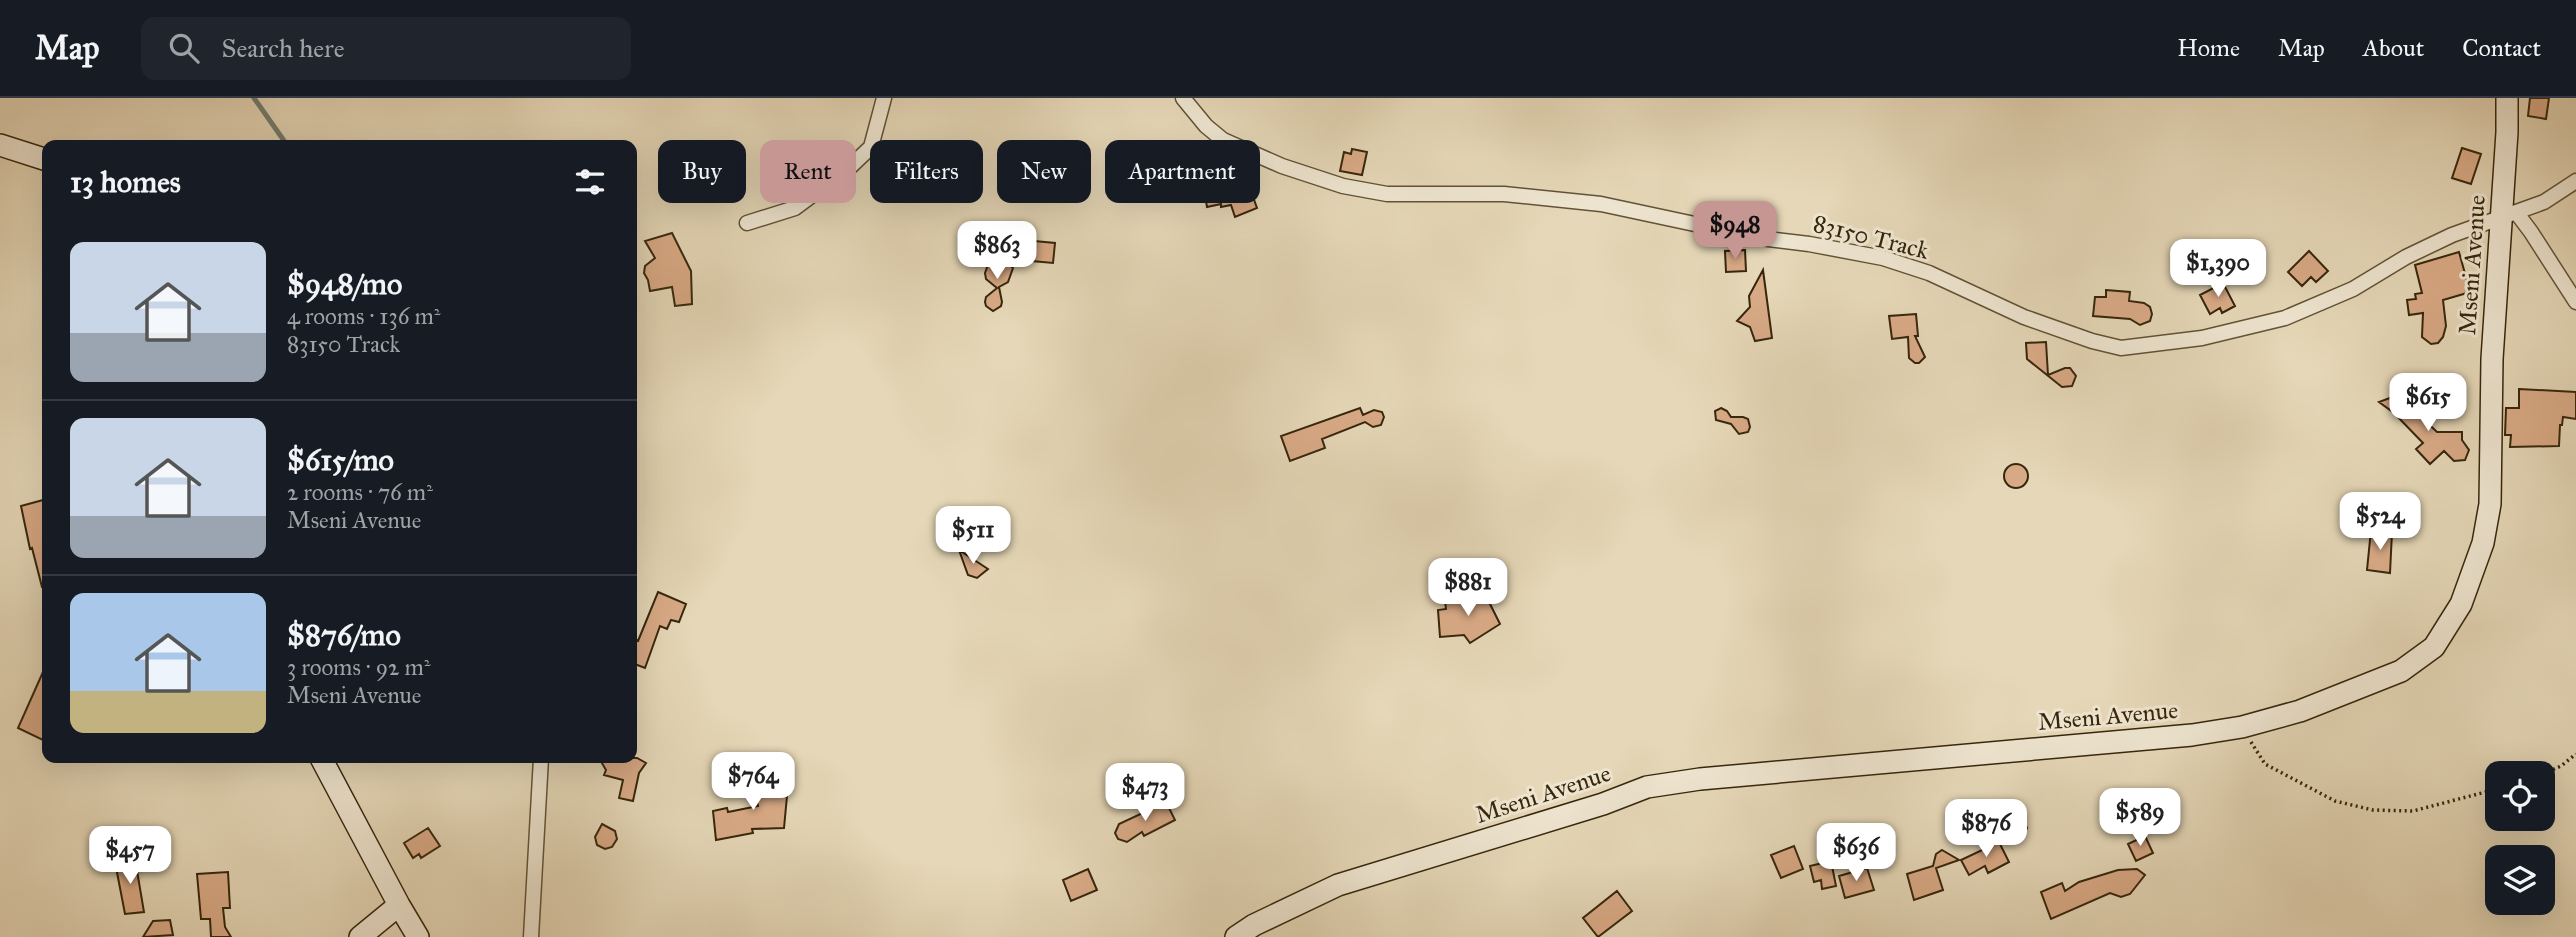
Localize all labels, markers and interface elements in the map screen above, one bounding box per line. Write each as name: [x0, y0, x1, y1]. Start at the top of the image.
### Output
search box: [141, 17, 631, 80]
text: Map: [35, 28, 99, 68]
icon: search: [165, 29, 203, 67]
text: Search here: [221, 32, 345, 64]
text: Home: [2177, 33, 2240, 63]
text: Map: [2278, 33, 2325, 63]
text: About: [2363, 33, 2424, 63]
text: Contact: [2462, 33, 2541, 63]
chip: Buy: [658, 140, 746, 203]
chip: Rent: [760, 140, 856, 203]
chip: Filters: [870, 140, 983, 203]
chip: New: [997, 140, 1091, 203]
chip: Apartment: [1105, 140, 1260, 203]
icon: filters: [571, 163, 609, 201]
text: 13 homes: [70, 164, 181, 200]
street label: Mseni Avenue: [2452, 194, 2492, 336]
pin: $948: [1694, 202, 1776, 261]
street label: 83150 Track: [1810, 208, 1933, 266]
text: $948: [1709, 210, 1761, 238]
pin: $863: [956, 222, 1038, 281]
text: $863: [973, 230, 1021, 258]
pin: $1,390: [2161, 240, 2275, 299]
text: $1,390: [2186, 248, 2250, 276]
text: $948/mo: [287, 266, 402, 302]
icon: home: [126, 270, 210, 354]
text: 4 rooms · 136 m²: [287, 302, 440, 330]
text: 83150 Track: [287, 330, 400, 358]
pin: $615: [2387, 374, 2469, 433]
text: $615: [2405, 382, 2451, 410]
text: $615/mo: [287, 442, 394, 478]
icon: home: [126, 446, 210, 530]
text: 2 rooms · 76 m²: [287, 478, 433, 506]
pin: $524: [2339, 492, 2421, 552]
text: $524: [2356, 501, 2404, 529]
text: Mseni Avenue: [287, 506, 421, 534]
pin: $511: [932, 506, 1014, 566]
text: $511: [952, 515, 994, 543]
pin: $881: [1427, 559, 1509, 618]
text: $881: [1444, 567, 1492, 595]
text: $876/mo: [287, 617, 401, 653]
icon: home: [126, 621, 210, 705]
text: 3 rooms · 92 m²: [287, 653, 430, 681]
text: Mseni Avenue: [287, 681, 421, 709]
street label: Mseni Avenue: [2037, 695, 2179, 737]
pin: $764: [712, 752, 794, 812]
street label: Mseni Avenue: [1472, 758, 1614, 830]
text: $764: [728, 761, 778, 789]
map controls: [2485, 761, 2555, 915]
button: locate: [2485, 761, 2555, 831]
pin: $473: [1104, 764, 1186, 823]
text: $473: [1121, 772, 1169, 800]
pin: $589: [2099, 788, 2181, 848]
text: $589: [2115, 797, 2165, 825]
pin: $876: [1945, 800, 2027, 859]
text: $876: [1961, 808, 2011, 836]
pin: $636: [1815, 824, 1897, 883]
pin: $457: [89, 826, 171, 886]
text: $636: [1833, 832, 1879, 860]
text: $457: [105, 835, 155, 863]
button: layers: [2485, 845, 2555, 915]

